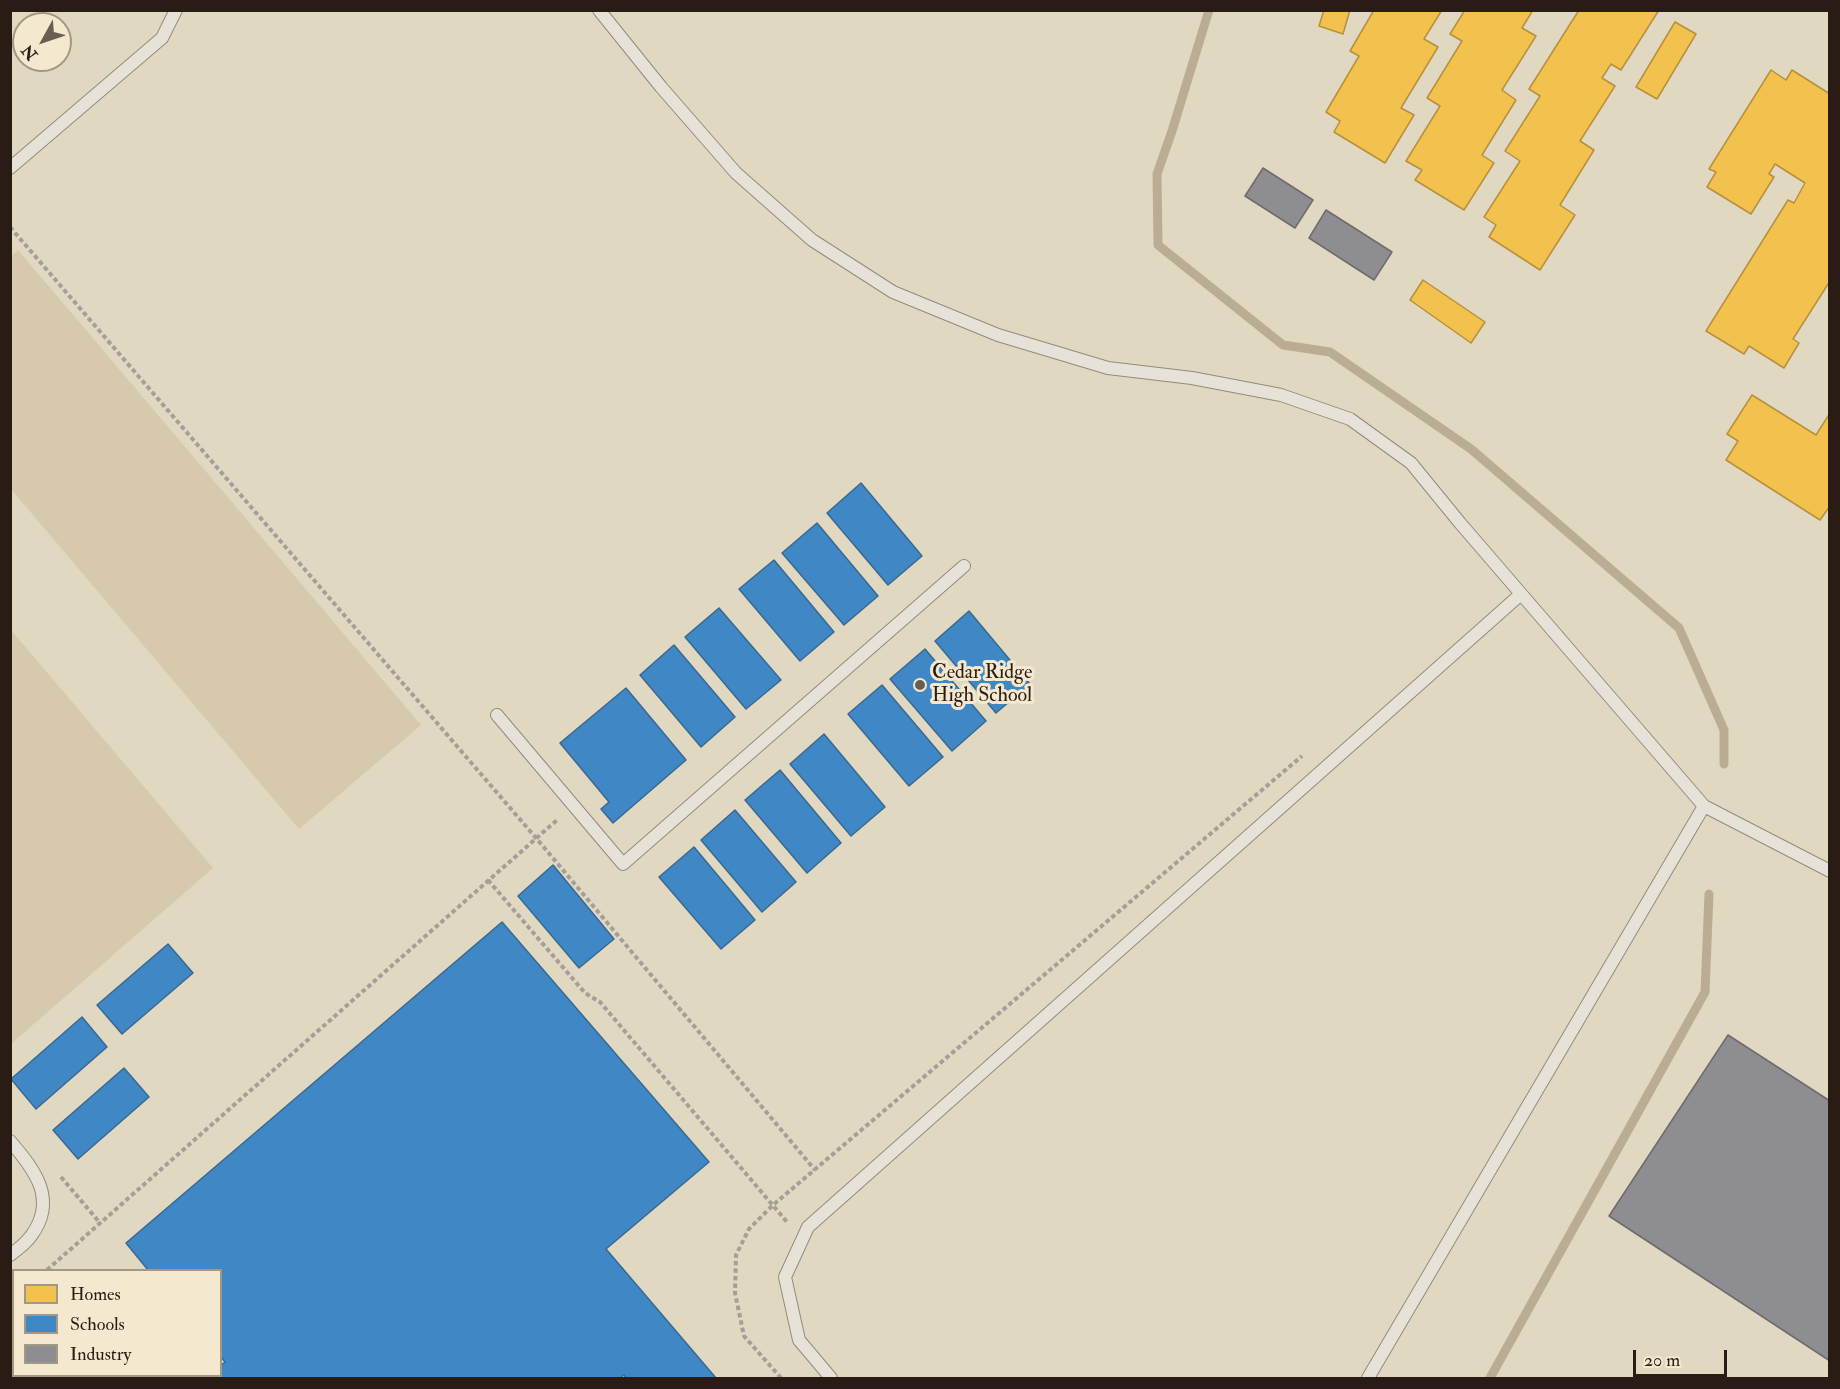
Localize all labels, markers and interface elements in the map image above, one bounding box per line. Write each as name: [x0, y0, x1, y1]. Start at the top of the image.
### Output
north arrow: [12, 12, 72, 72]
text: N: [17, 40, 42, 64]
place label: Cedar Ridge High School: [932, 662, 1032, 709]
marker: Cedar Ridge High School: [913, 678, 927, 692]
legend: [12, 1269, 222, 1377]
text: Homes: [70, 1283, 121, 1306]
text: Schools: [70, 1313, 125, 1336]
scale bar: [1636, 1338, 1730, 1376]
text: Industry: [70, 1343, 131, 1366]
text: 20 m: [1644, 1349, 1680, 1372]

